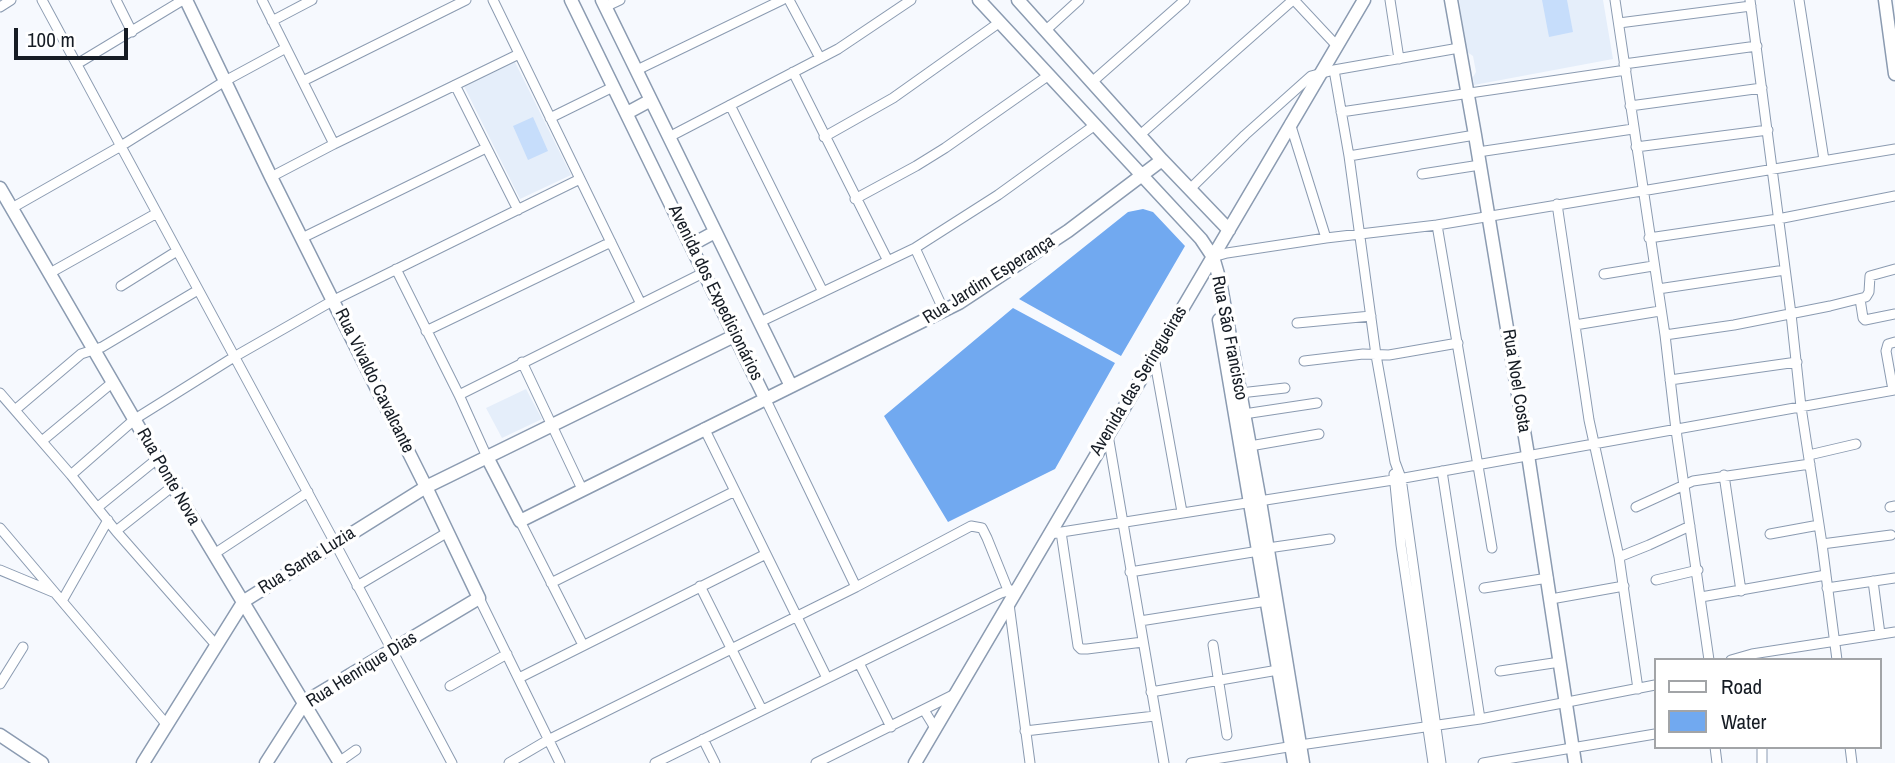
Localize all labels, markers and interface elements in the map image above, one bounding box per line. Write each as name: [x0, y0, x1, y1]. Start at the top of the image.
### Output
scale bar: [18, 14, 131, 58]
text: 100 m: [27, 25, 75, 54]
street label: Avenida dos Expedicionários: [663, 202, 767, 384]
street label: Rua Jardim Esperança: [919, 231, 1059, 329]
street label: Rua São Francisco: [1206, 274, 1252, 402]
street label: Avenida das Seringueiras: [1086, 302, 1192, 460]
street label: Rua Vivaldo Cavalcante: [330, 305, 418, 457]
street label: Rua Noel Costa: [1497, 328, 1535, 434]
street label: Rua Ponte Nova: [132, 425, 204, 529]
street label: Rua Santa Luzia: [255, 523, 359, 599]
street label: Rua Henrique Dias: [303, 627, 421, 713]
legend: [1654, 658, 1881, 749]
text: Road: [1721, 672, 1762, 701]
text: Water: [1721, 707, 1766, 736]

